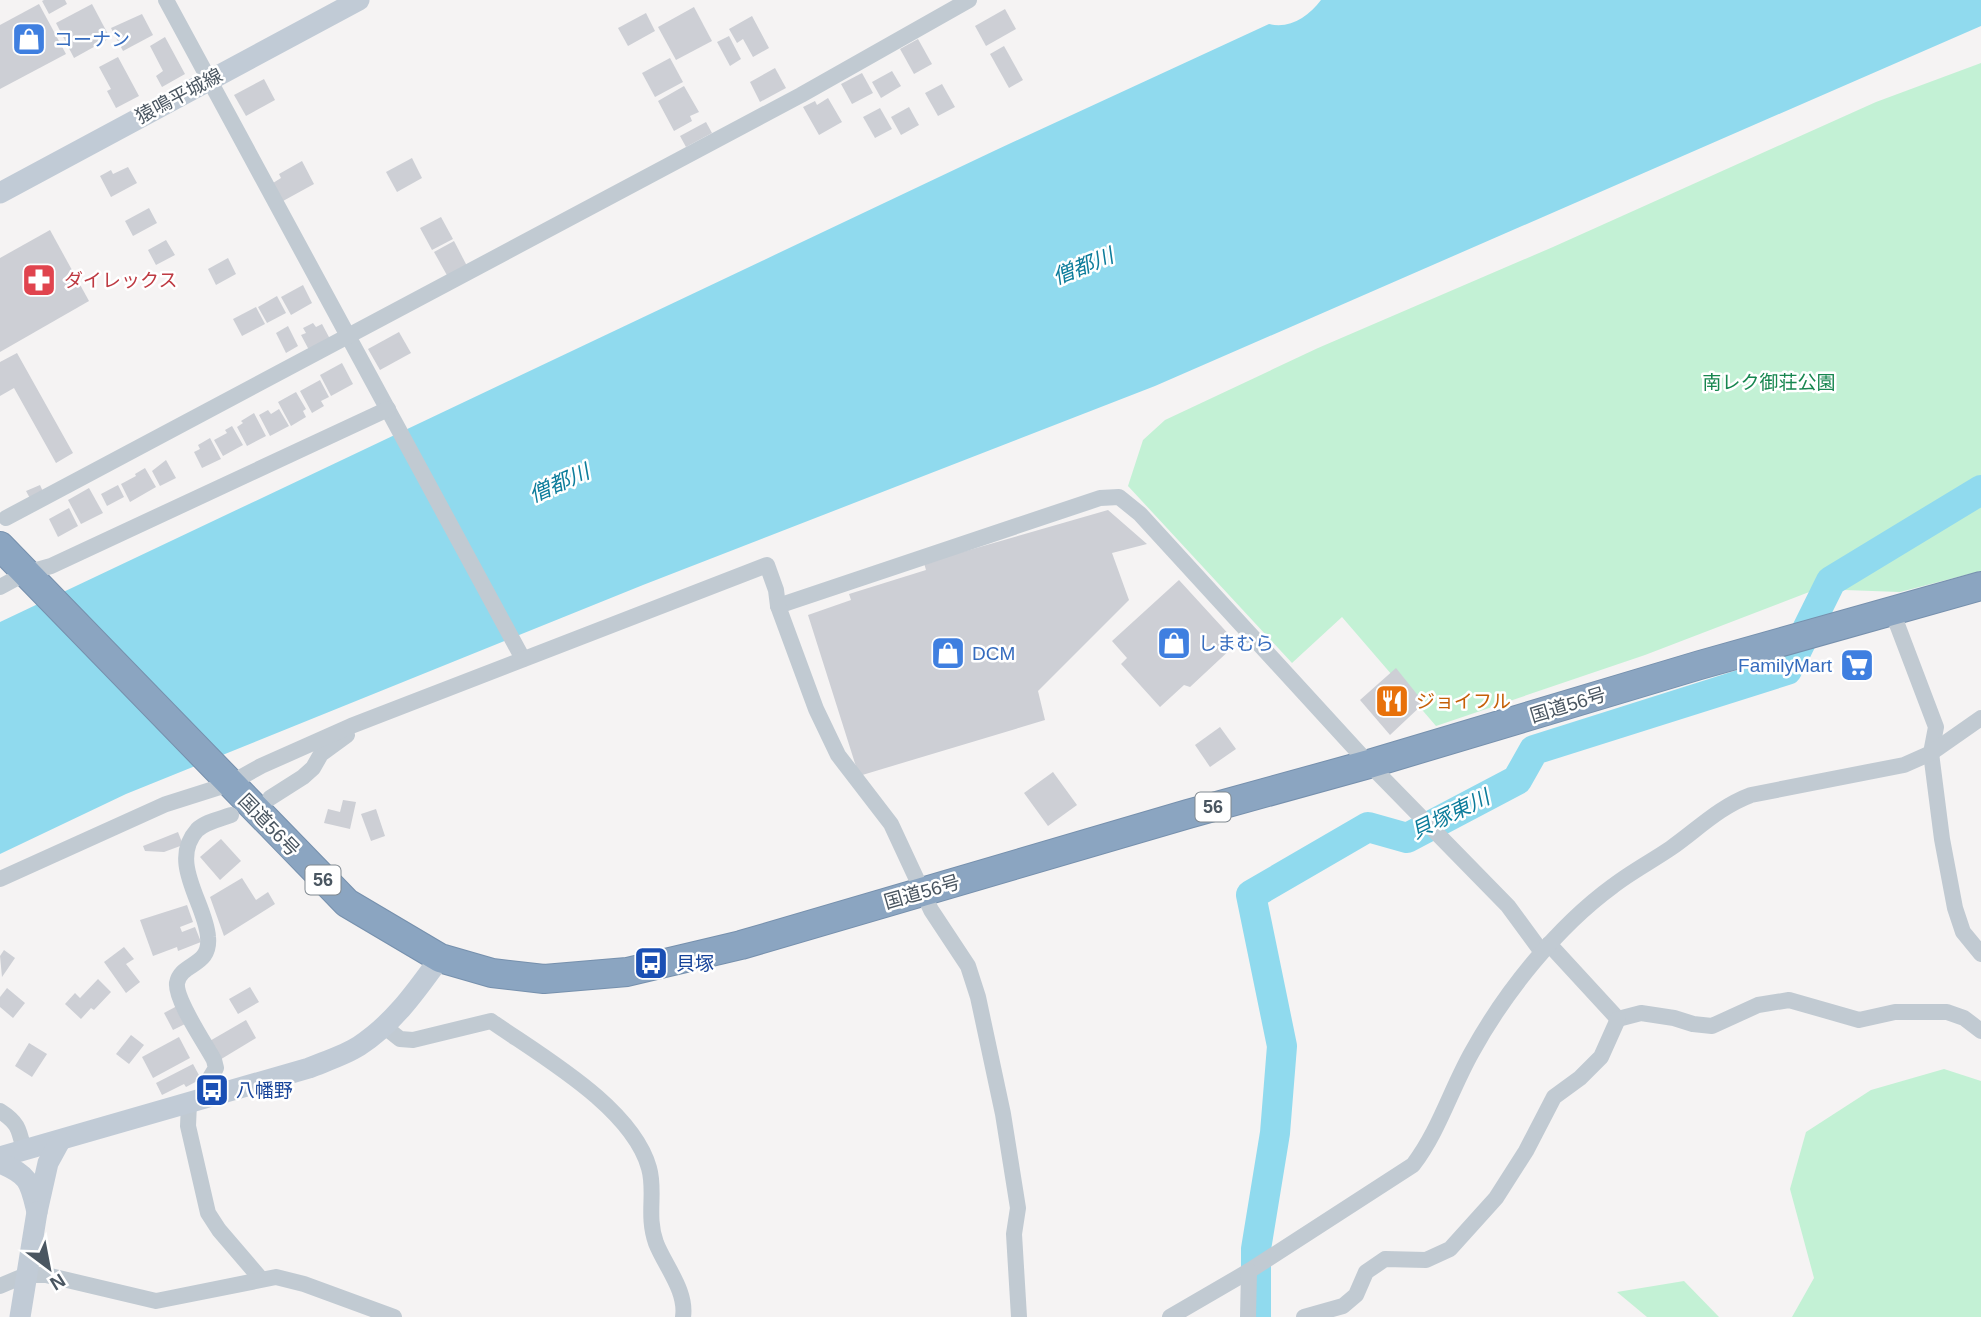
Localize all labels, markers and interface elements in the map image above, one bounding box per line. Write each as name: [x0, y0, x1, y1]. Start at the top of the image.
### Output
shop icon: コーナン: [10, 20, 48, 58]
place label: コーナン: [54, 29, 130, 50]
street label: 猿鳴平城線: [132, 64, 226, 128]
water label: 僧都川: [1049, 243, 1118, 288]
pharmacy icon: ダイレックス: [20, 261, 58, 299]
place label: ダイレックス: [64, 270, 177, 291]
park label: 南レク御荘公園: [1702, 372, 1836, 393]
water label: 僧都川: [526, 459, 594, 506]
shop icon: しまむら: [1155, 624, 1193, 662]
place label: しまむら: [1198, 633, 1274, 654]
shop icon: DCM: [929, 634, 967, 672]
place label: DCM: [972, 643, 1015, 664]
supermarket icon: FamilyMart: [1838, 646, 1876, 684]
place label: FamilyMart: [1738, 655, 1833, 676]
restaurant icon: ジョイフル: [1373, 682, 1411, 720]
street label: 国道56号: [1528, 684, 1608, 726]
place label: ジョイフル: [1416, 691, 1511, 712]
water label: 貝塚東川: [1407, 784, 1495, 843]
street label: 国道56号: [234, 790, 304, 860]
road number: 56: [1196, 792, 1230, 822]
road number: 56: [306, 866, 340, 894]
street label: 国道56号: [882, 871, 962, 913]
bus stop icon: 貝塚: [632, 944, 670, 982]
place label: 貝塚: [676, 953, 714, 974]
bus stop icon: 八幡野: [193, 1071, 231, 1109]
place label: 八幡野: [236, 1080, 293, 1101]
north arrow: [14, 1233, 84, 1303]
text: N: [46, 1269, 69, 1295]

